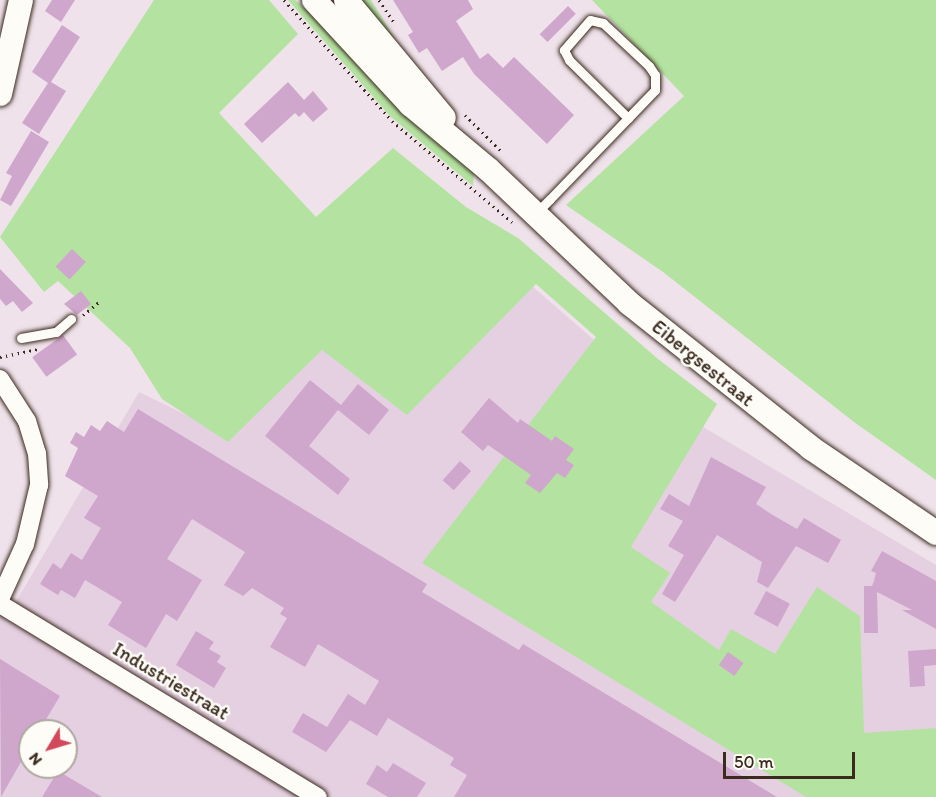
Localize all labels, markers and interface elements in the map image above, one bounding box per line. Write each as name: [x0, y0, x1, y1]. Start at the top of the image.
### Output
street label: Eibergsestraat: [647, 314, 759, 412]
street label: Industriestraat: [109, 637, 233, 725]
north arrow: [18, 719, 78, 779]
scale bar: [726, 740, 858, 778]
text: N: [24, 749, 46, 769]
text: 50 m: [734, 751, 774, 773]

